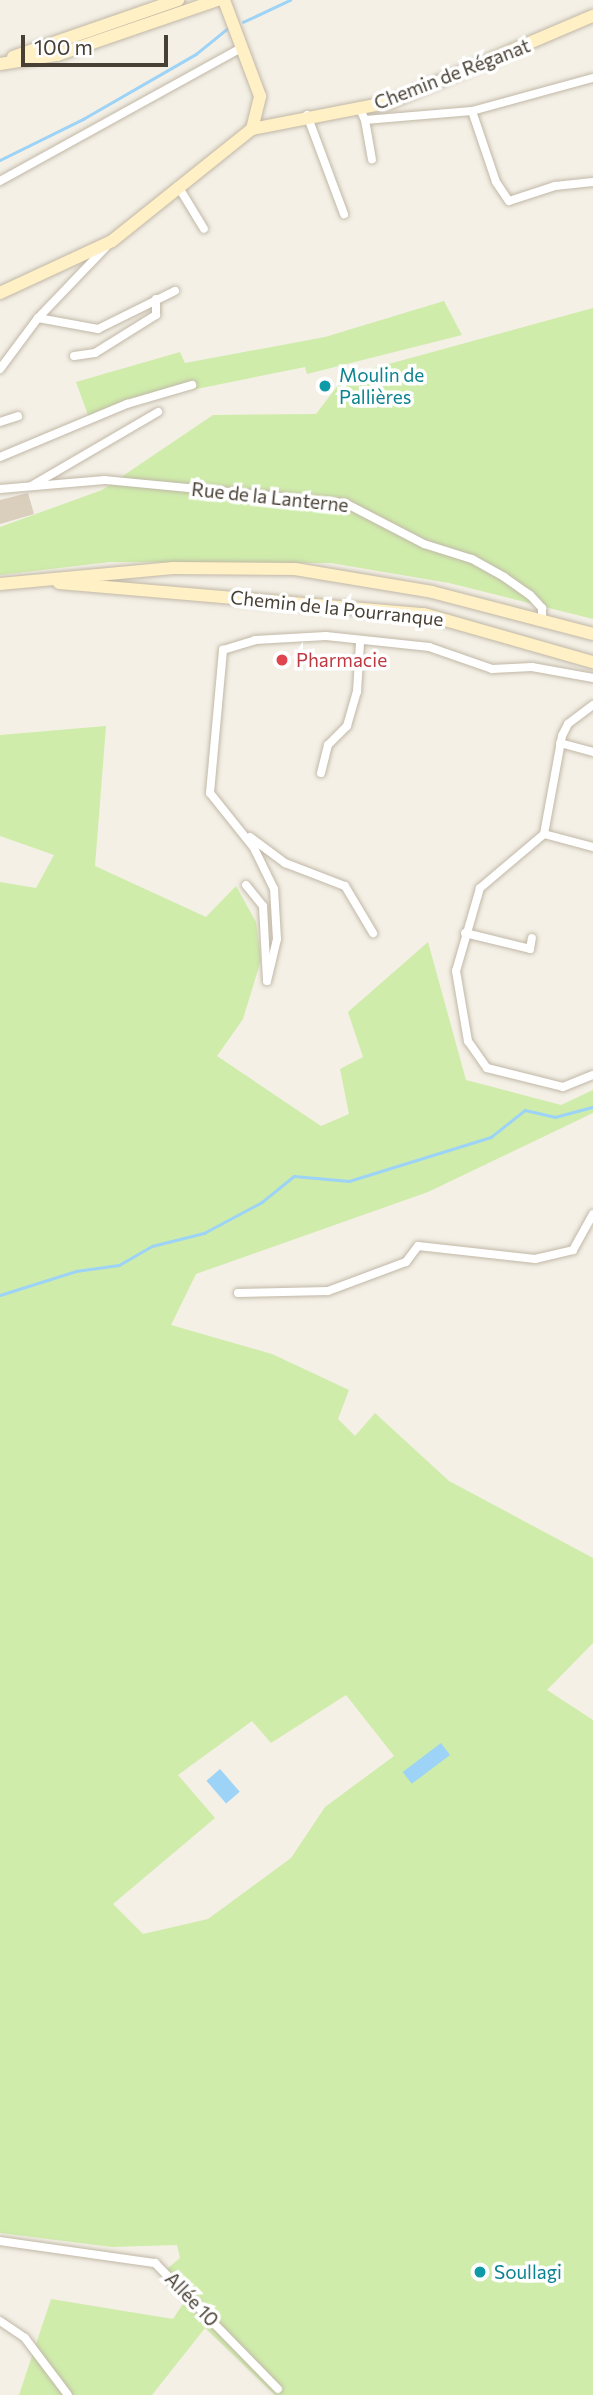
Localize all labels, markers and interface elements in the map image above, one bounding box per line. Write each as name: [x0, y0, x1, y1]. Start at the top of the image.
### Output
scale bar: [24, 21, 172, 65]
text: 100 m: [34, 34, 93, 59]
street label: Chemin de Réganat: [371, 34, 533, 114]
place label: Moulin de Pallières: [339, 364, 424, 408]
marker: Moulin de Pallières: [317, 378, 333, 394]
street label: Rue de la Lanterne: [190, 477, 350, 517]
street label: Chemin de la Pourranque: [229, 585, 445, 631]
place label: Pharmacie: [296, 649, 387, 671]
marker: Pharmacie: [274, 652, 290, 668]
place label: Soullagi: [494, 2261, 562, 2283]
marker: Soullagi: [472, 2264, 488, 2280]
street label: Allée 10: [161, 2267, 223, 2331]

